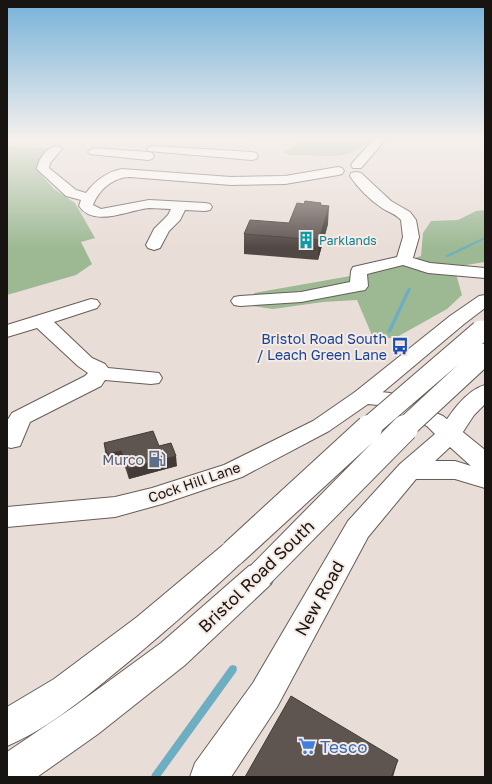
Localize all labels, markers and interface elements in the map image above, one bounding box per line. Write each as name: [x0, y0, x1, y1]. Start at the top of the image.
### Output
building icon: Parklands: [296, 230, 316, 250]
place label: Parklands: [319, 233, 377, 248]
place label: Bristol Road South / Leach Green Lane: [257, 330, 387, 363]
bus stop icon: Bristol Road South / Leach Green Lane: [390, 336, 410, 356]
fuel station icon: Murco: [147, 449, 167, 469]
place label: Murco: [102, 451, 144, 468]
street label: Cock Hill Lane: [146, 458, 242, 506]
street label: Bristol Road South: [194, 515, 318, 637]
street label: New Road: [290, 557, 348, 639]
supermarket icon: Tesco: [297, 736, 317, 756]
place label: Tesco: [320, 736, 367, 757]

